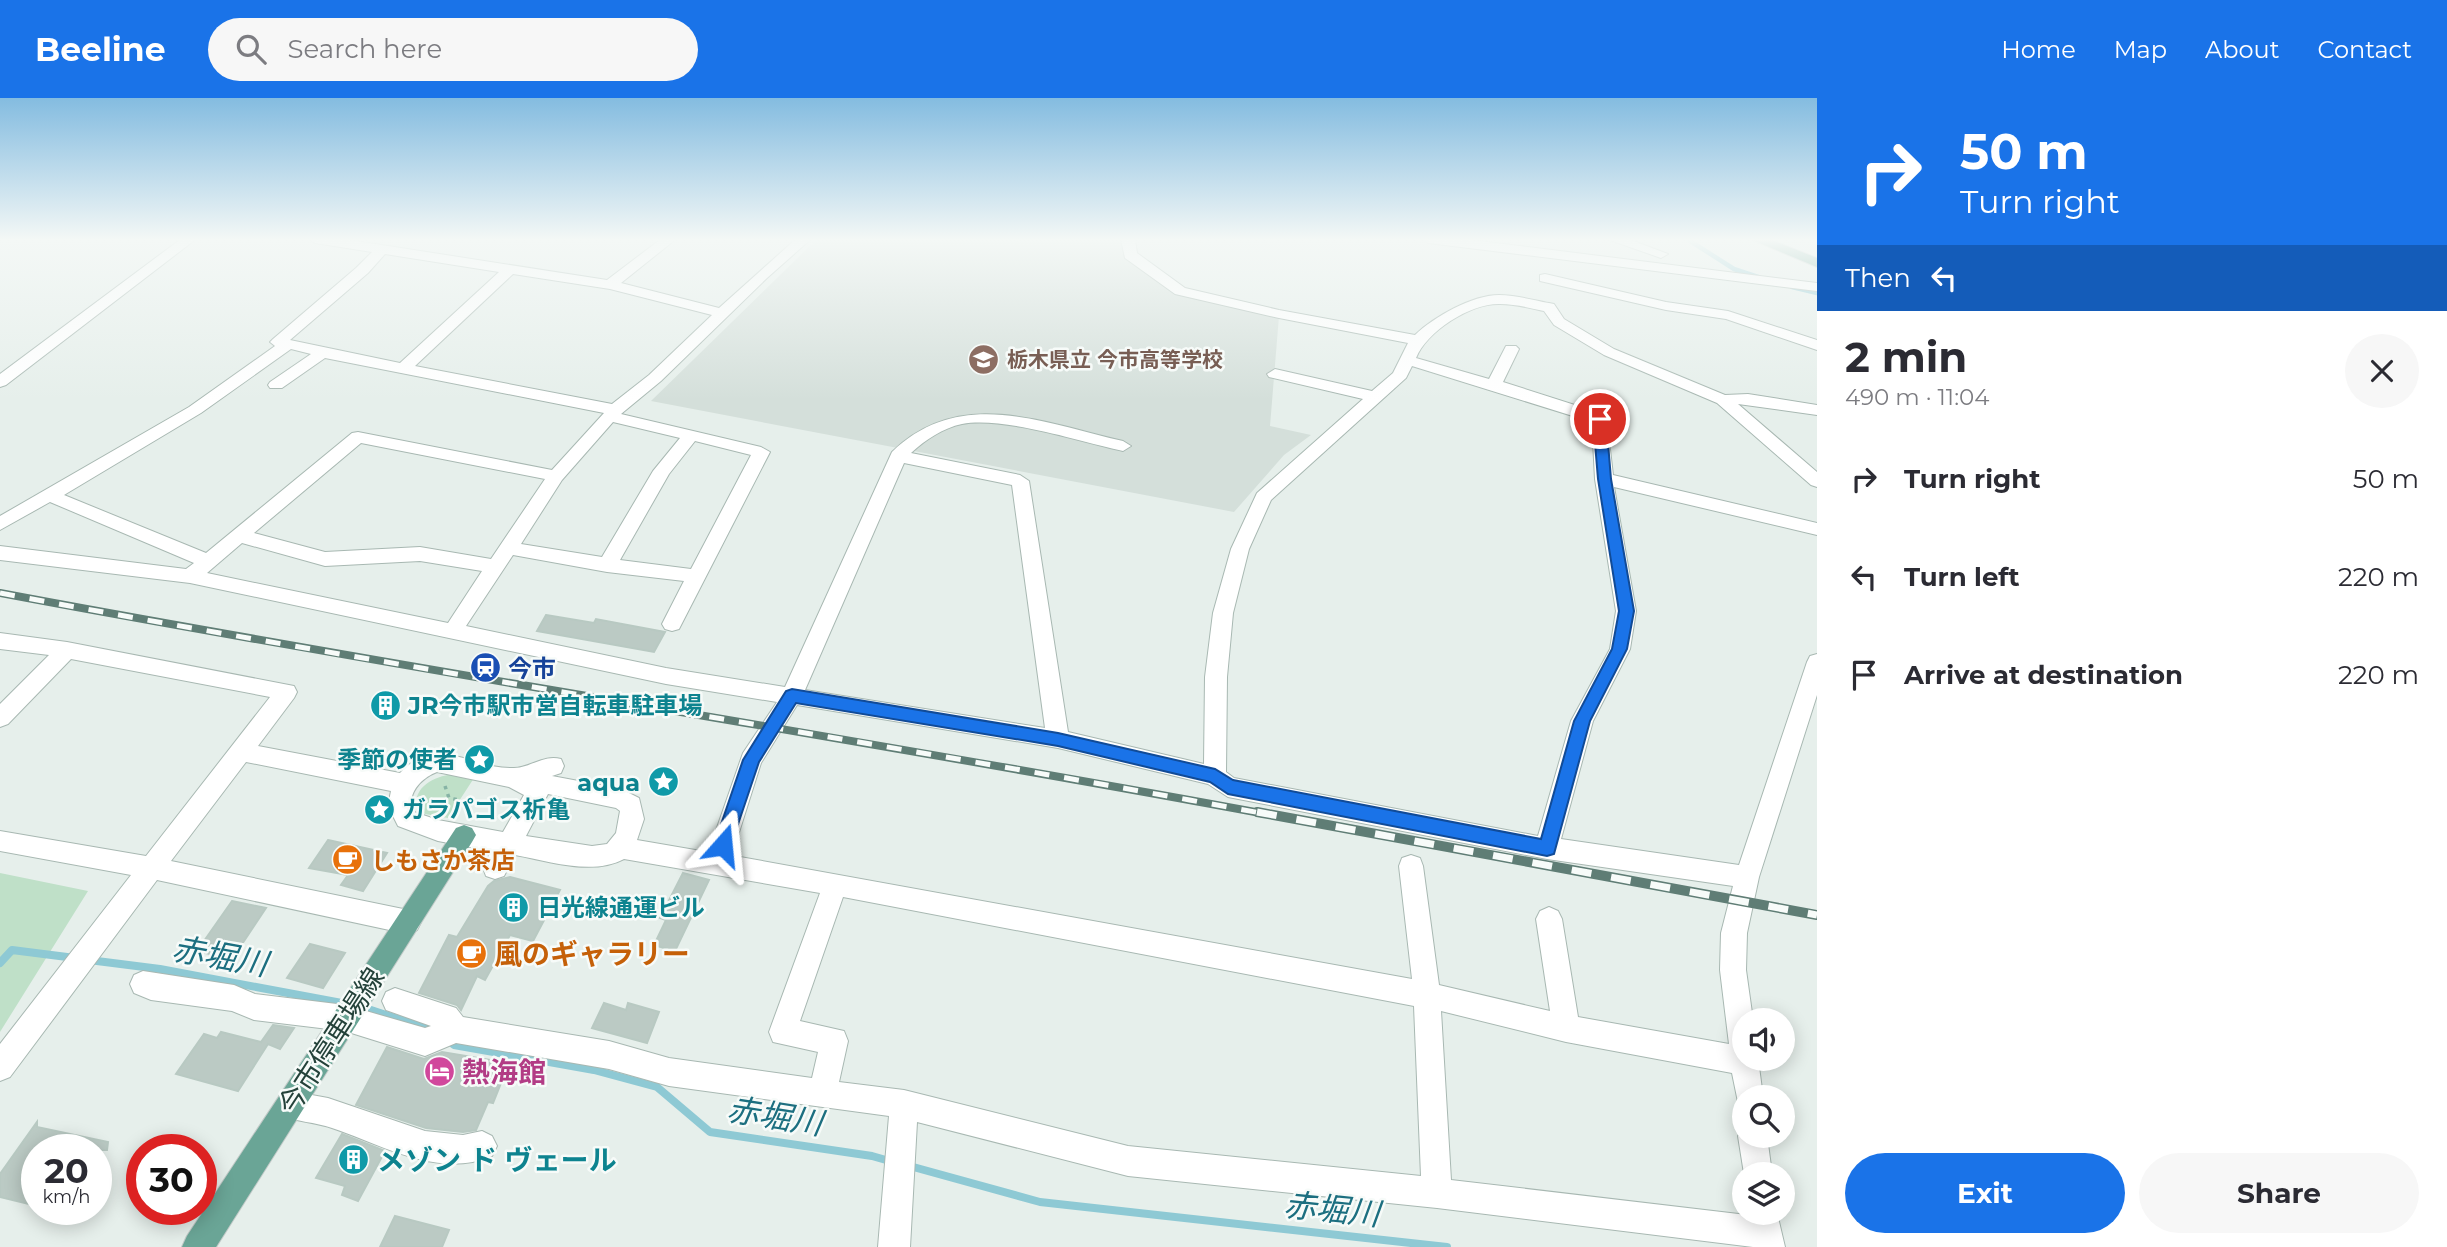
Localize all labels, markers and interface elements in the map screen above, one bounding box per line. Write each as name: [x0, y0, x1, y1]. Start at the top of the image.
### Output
search box: [208, 18, 698, 81]
text: Beeline: [35, 29, 166, 69]
icon: search: [232, 30, 270, 68]
text: Search here: [288, 33, 442, 65]
text: Home: [2001, 35, 2076, 64]
text: Map: [2114, 35, 2167, 64]
text: About: [2205, 35, 2279, 64]
text: Contact: [2317, 35, 2412, 64]
text: 50 m: [1960, 122, 2088, 181]
icon: right: [1845, 126, 1936, 217]
text: Turn right: [1960, 182, 2120, 221]
icon: left: [1925, 259, 1963, 297]
text: Then: [1845, 262, 1911, 294]
text: 2 min: [1845, 331, 1967, 383]
button: close: [2345, 334, 2419, 408]
school or university icon: 栃木県立 今市高等学校: [967, 342, 1001, 376]
place label: 栃木県立 今市高等学校: [1007, 347, 1223, 372]
text: 490 m · 11:04: [1845, 383, 1989, 411]
pin: [1570, 389, 1630, 449]
icon: arrive: [1581, 400, 1619, 438]
icon: right: [1845, 460, 1883, 498]
text: Turn right: [1904, 463, 2040, 495]
text: 50 m: [2353, 463, 2419, 495]
icon: left: [1845, 558, 1883, 596]
text: Turn left: [1904, 561, 2020, 593]
text: 220 m: [2338, 561, 2419, 593]
station icon: 今市: [468, 651, 502, 685]
place label: 今市: [508, 654, 556, 683]
icon: arrive: [1845, 656, 1883, 694]
text: Arrive at destination: [1904, 659, 2183, 691]
text: 220 m: [2338, 659, 2419, 691]
building icon: JR今市駅市営自転車駐車場: [368, 688, 402, 722]
place label: JR今市駅市営自転車駐車場: [407, 691, 703, 720]
place icon: 季節の使者: [463, 742, 497, 776]
place label: 季節の使者: [337, 745, 457, 774]
place icon: aqua: [646, 765, 680, 799]
place label: aqua: [577, 768, 640, 797]
place icon: ガラパゴス祈亀: [362, 792, 396, 826]
place label: ガラパゴス祈亀: [402, 795, 570, 824]
position arrow: [686, 808, 760, 882]
cafe icon: しもさか茶店: [331, 843, 365, 877]
place label: しもさか茶店: [371, 846, 515, 875]
building icon: 日光線通運ビル: [497, 890, 531, 924]
place label: 日光線通運ビル: [537, 893, 705, 922]
water label: 赤堀川: [169, 928, 274, 984]
cafe icon: 風のギャラリー: [454, 937, 488, 971]
place label: 風のギャラリー: [494, 937, 690, 971]
street label: 今市停車場線: [271, 961, 391, 1121]
map controls: [1732, 1008, 1795, 1225]
button: sound: [1732, 1008, 1795, 1071]
hotel icon: 熱海館: [422, 1055, 456, 1089]
place label: 熱海館: [462, 1055, 546, 1089]
button: search: [1732, 1085, 1795, 1148]
water label: 赤堀川: [725, 1089, 828, 1143]
speed limit sign: 30: [126, 1134, 217, 1225]
building icon: メゾン ド ヴェール: [337, 1143, 371, 1177]
place label: メゾン ド ヴェール: [377, 1143, 617, 1177]
text: 20: [44, 1149, 89, 1192]
button: Exit: [1845, 1153, 2125, 1233]
button: Share: [2139, 1153, 2419, 1233]
button: layers: [1732, 1162, 1795, 1225]
water label: 赤堀川: [1282, 1185, 1385, 1234]
text: km/h: [42, 1186, 91, 1208]

